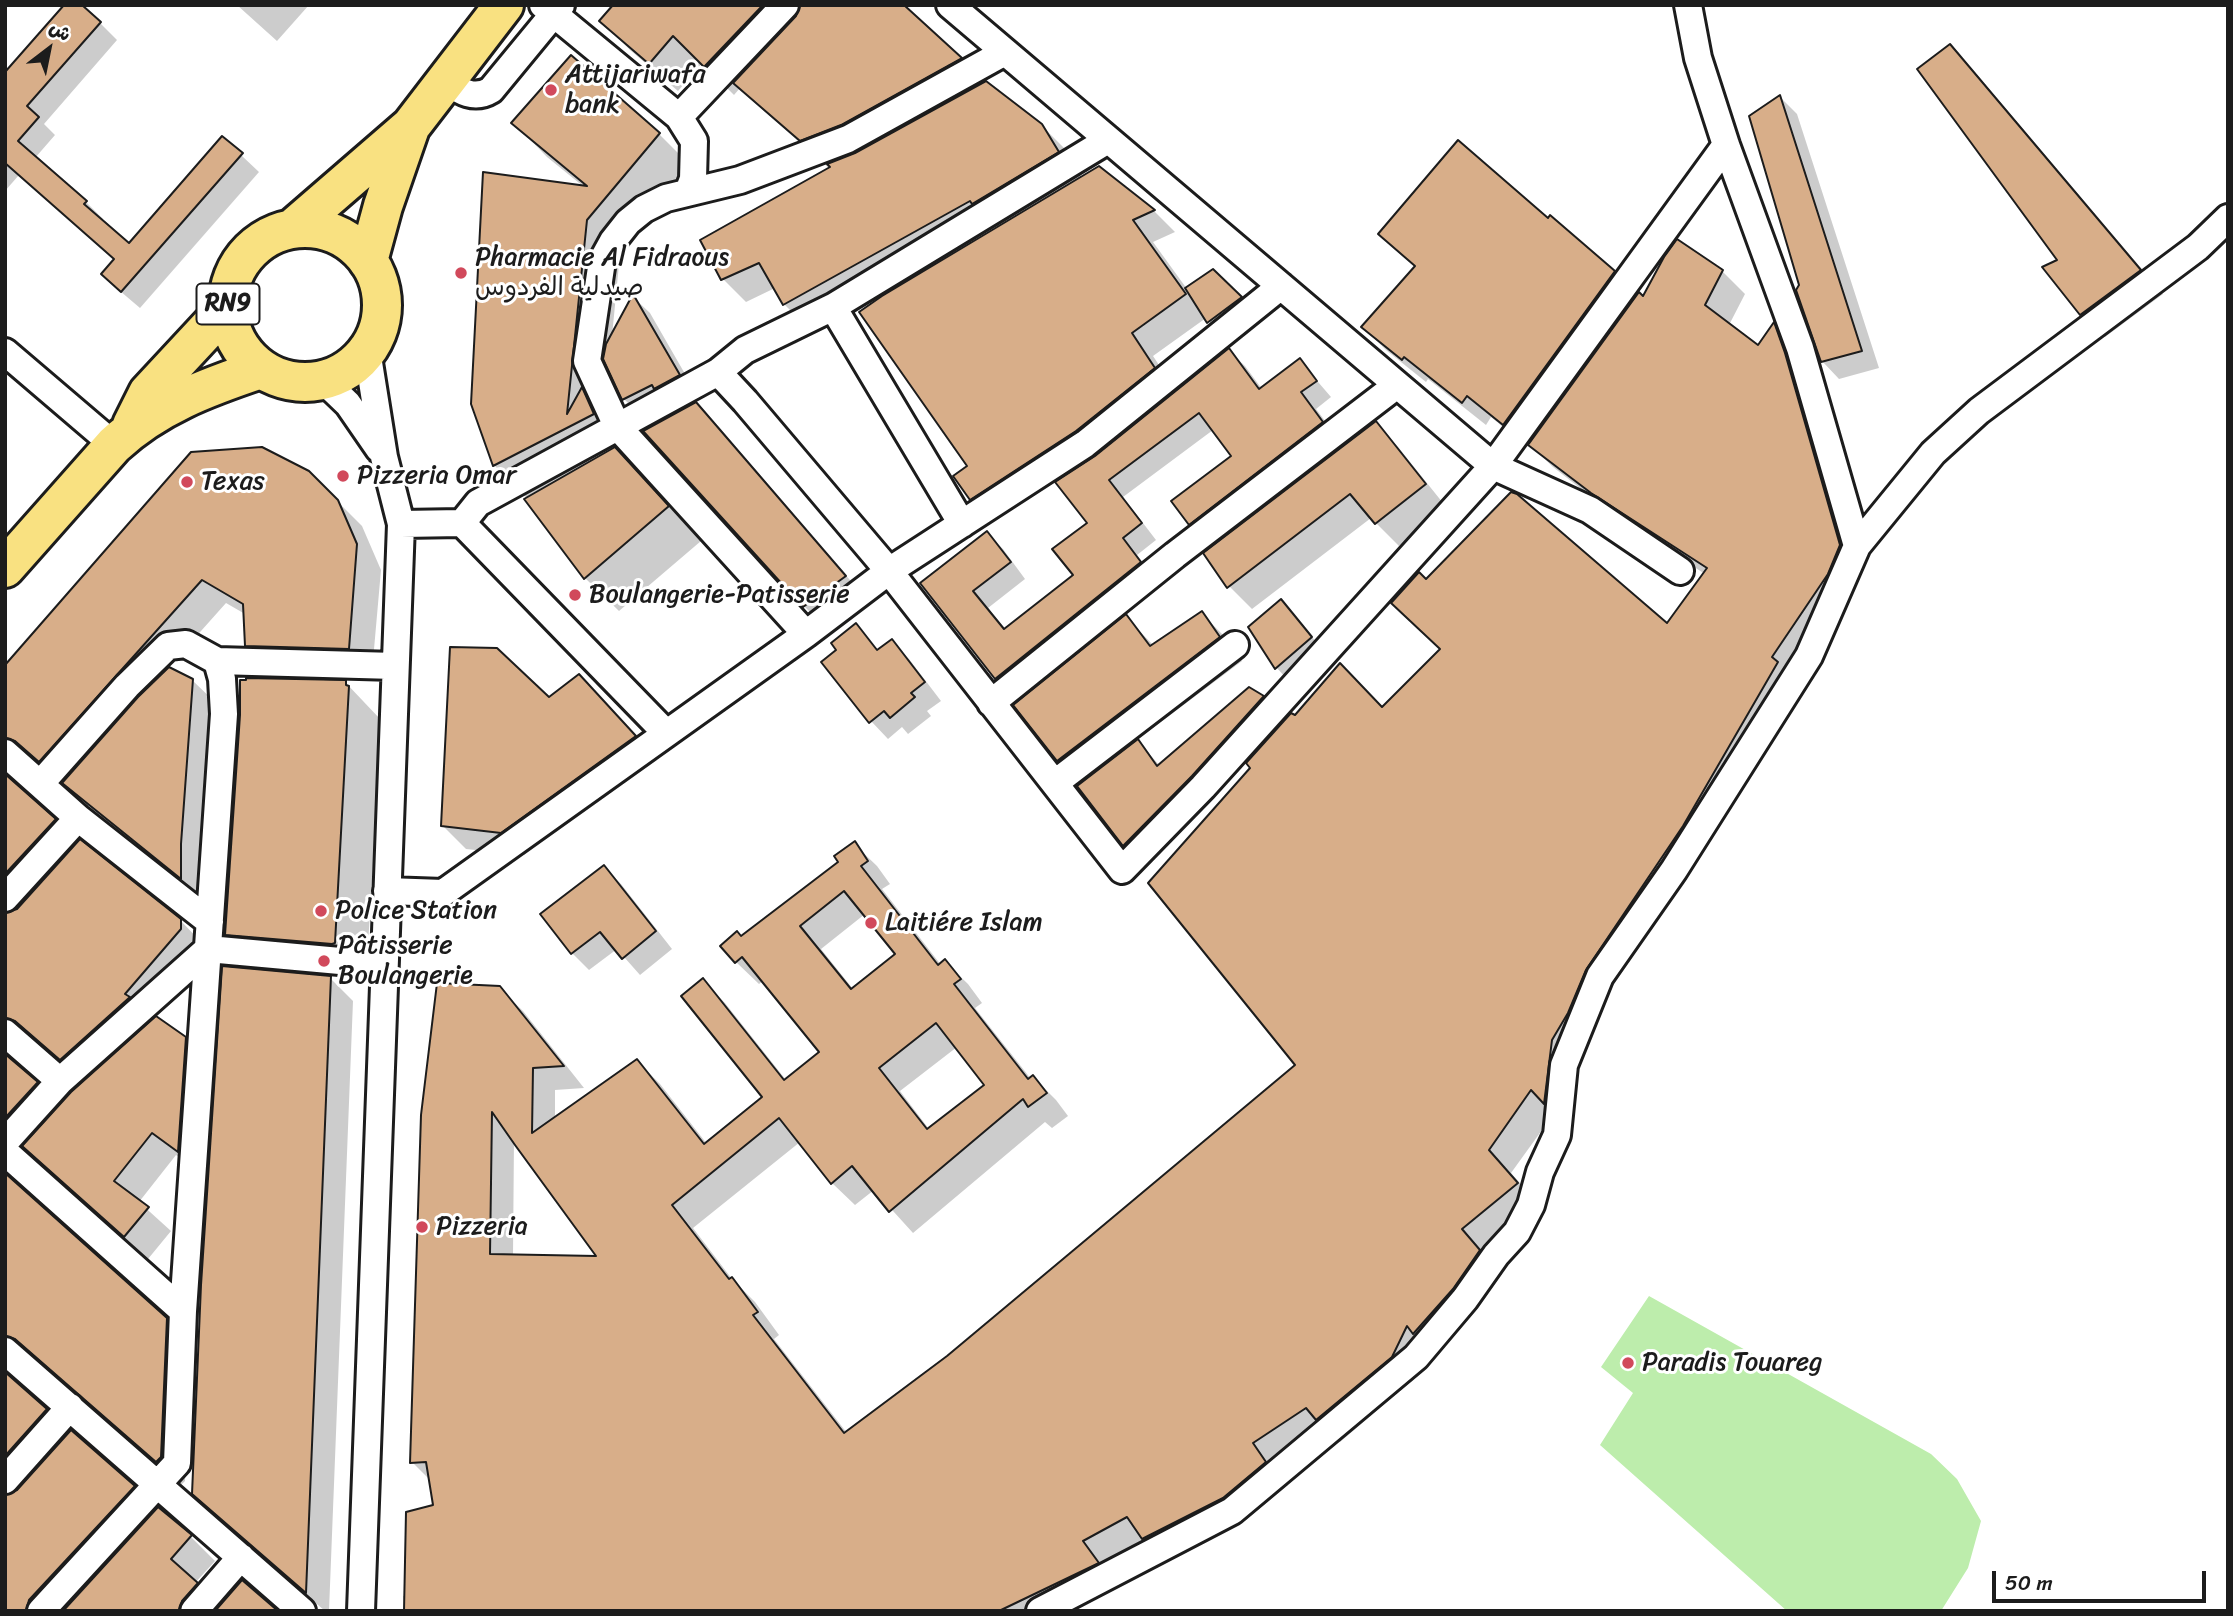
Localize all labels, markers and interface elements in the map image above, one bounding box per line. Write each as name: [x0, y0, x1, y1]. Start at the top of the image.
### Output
text: ش: [43, 11, 78, 50]
north arrow: [14, 14, 84, 84]
place label: Attijariwafa bank: [565, 59, 706, 120]
marker: Attijariwafa bank: [543, 82, 559, 98]
place label: Pharmacie Al Fidraous صيدلية الفردوس: [475, 242, 729, 304]
marker: Pharmacie Al Fidraous صيدلية الفردوس: [453, 265, 469, 281]
road number: RN9: [196, 284, 260, 324]
place label: Pizzeria Omar: [357, 460, 516, 492]
place label: Texas: [201, 466, 265, 498]
marker: Pizzeria Omar: [335, 468, 351, 484]
marker: Texas: [179, 474, 195, 490]
place label: Boulangerie-Patisserie: [589, 579, 850, 611]
marker: Boulangerie-Patisserie: [567, 587, 583, 603]
place label: Police Station: [335, 895, 497, 927]
marker: Police Station: [313, 903, 329, 919]
place label: Laitiére Islam: [885, 907, 1043, 939]
marker: Laitiére Islam: [863, 915, 879, 931]
place label: Pâtisserie Boulangerie: [338, 930, 473, 992]
marker: Pâtisserie Boulangerie: [316, 953, 332, 969]
place label: Pizzeria: [436, 1211, 528, 1243]
marker: Pizzeria: [414, 1219, 430, 1235]
place label: Paradis Touareg: [1642, 1347, 1822, 1379]
marker: Paradis Touareg: [1620, 1355, 1636, 1371]
scale bar: [1995, 1556, 2208, 1600]
text: 50 m: [2005, 1564, 2053, 1602]

